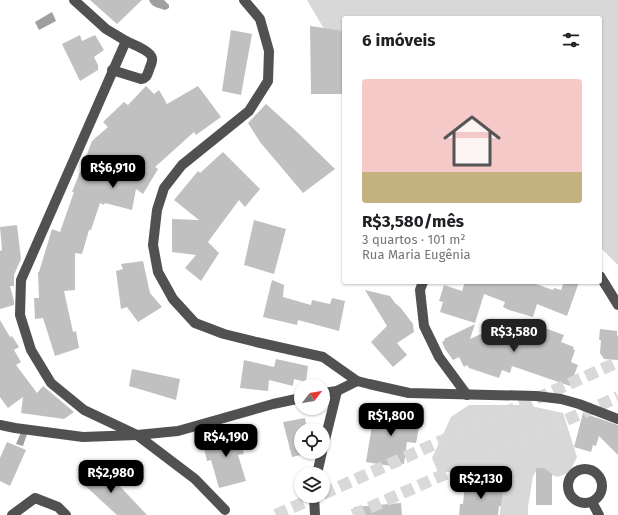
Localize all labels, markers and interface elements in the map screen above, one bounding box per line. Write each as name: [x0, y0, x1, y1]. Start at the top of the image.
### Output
icon: filters: [560, 29, 582, 51]
text: 6 imóveis: [362, 30, 436, 51]
icon: home: [436, 105, 508, 177]
pin: R$6,910: [76, 155, 150, 189]
text: R$6,910: [90, 160, 136, 175]
text: R$3,580/mês: [362, 211, 464, 232]
text: 3 quartos · 101 m²: [362, 232, 465, 247]
text: Rua Maria Eugênia: [362, 247, 471, 262]
pin: R$3,580: [477, 319, 551, 353]
text: R$3,580: [490, 324, 538, 339]
north arrow: [294, 379, 330, 415]
map controls: [294, 379, 330, 503]
pin: R$1,800: [354, 403, 428, 437]
text: R$1,800: [368, 408, 414, 423]
button: locate: [294, 423, 330, 459]
pin: R$4,190: [189, 424, 263, 458]
text: R$4,190: [203, 429, 249, 444]
pin: R$2,980: [74, 460, 148, 494]
text: R$2,980: [88, 465, 134, 480]
pin: R$2,130: [444, 466, 518, 500]
button: layers: [294, 467, 330, 503]
text: R$2,130: [459, 471, 503, 486]

